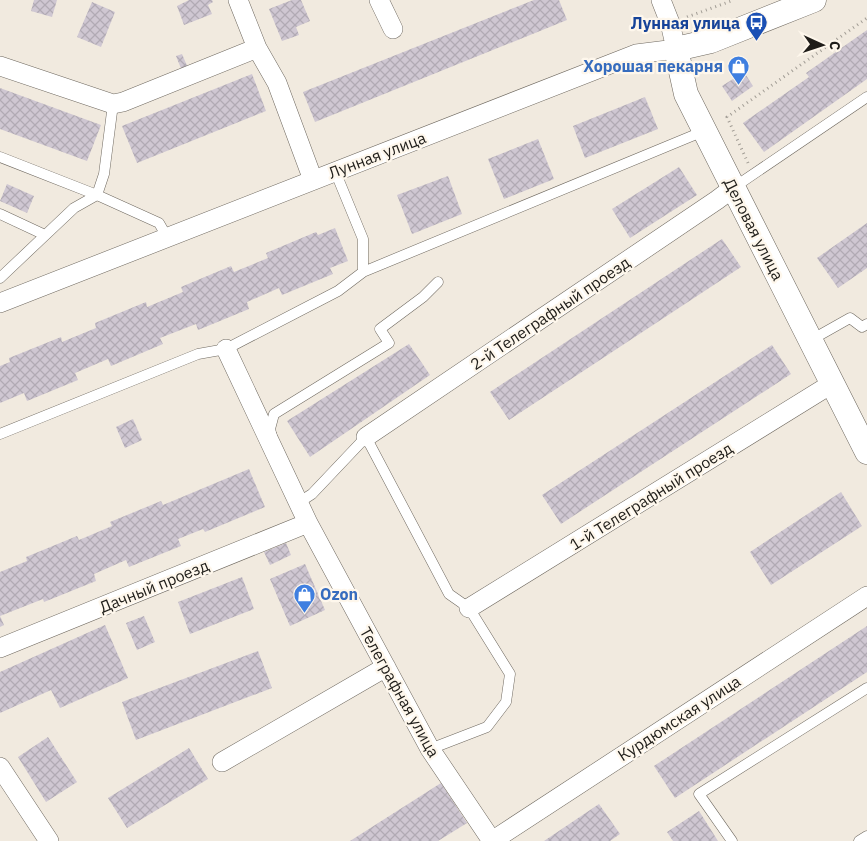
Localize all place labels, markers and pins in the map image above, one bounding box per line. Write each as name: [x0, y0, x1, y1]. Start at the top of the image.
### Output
bus stop icon: Лунная улица: [744, 11, 768, 42]
place label: Лунная улица: [631, 13, 740, 33]
shop icon: Хорошая пекарня: [727, 54, 751, 85]
place label: Хорошая пекарня: [583, 56, 723, 76]
shop icon: Ozon: [292, 582, 316, 613]
place label: Ozon: [320, 584, 358, 604]

